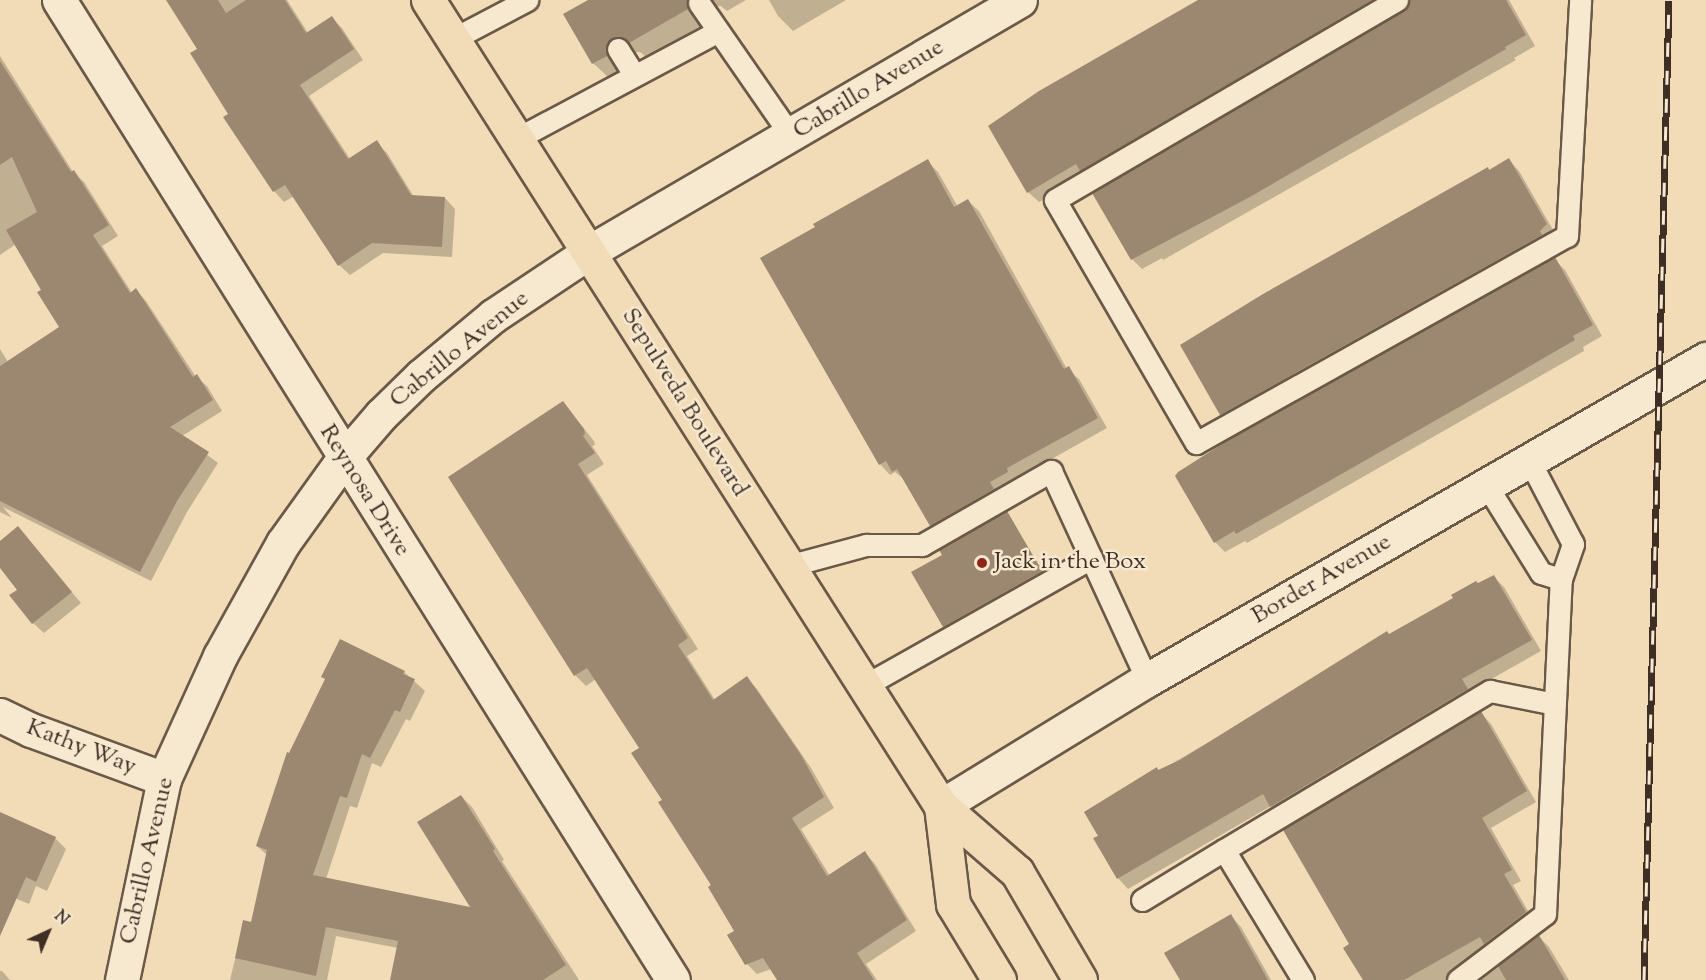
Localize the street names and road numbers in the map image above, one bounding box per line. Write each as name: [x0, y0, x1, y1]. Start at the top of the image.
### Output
street label: Cabrillo Avenue: [789, 34, 949, 146]
street label: Cabrillo Avenue: [385, 285, 535, 415]
street label: Sepulveda Boulevard: [614, 303, 754, 503]
street label: Reynosa Drive: [312, 420, 416, 562]
street label: Border Avenue: [1247, 529, 1397, 631]
street label: Kathy Way: [22, 714, 140, 782]
street label: Cabrillo Avenue: [115, 775, 181, 947]

